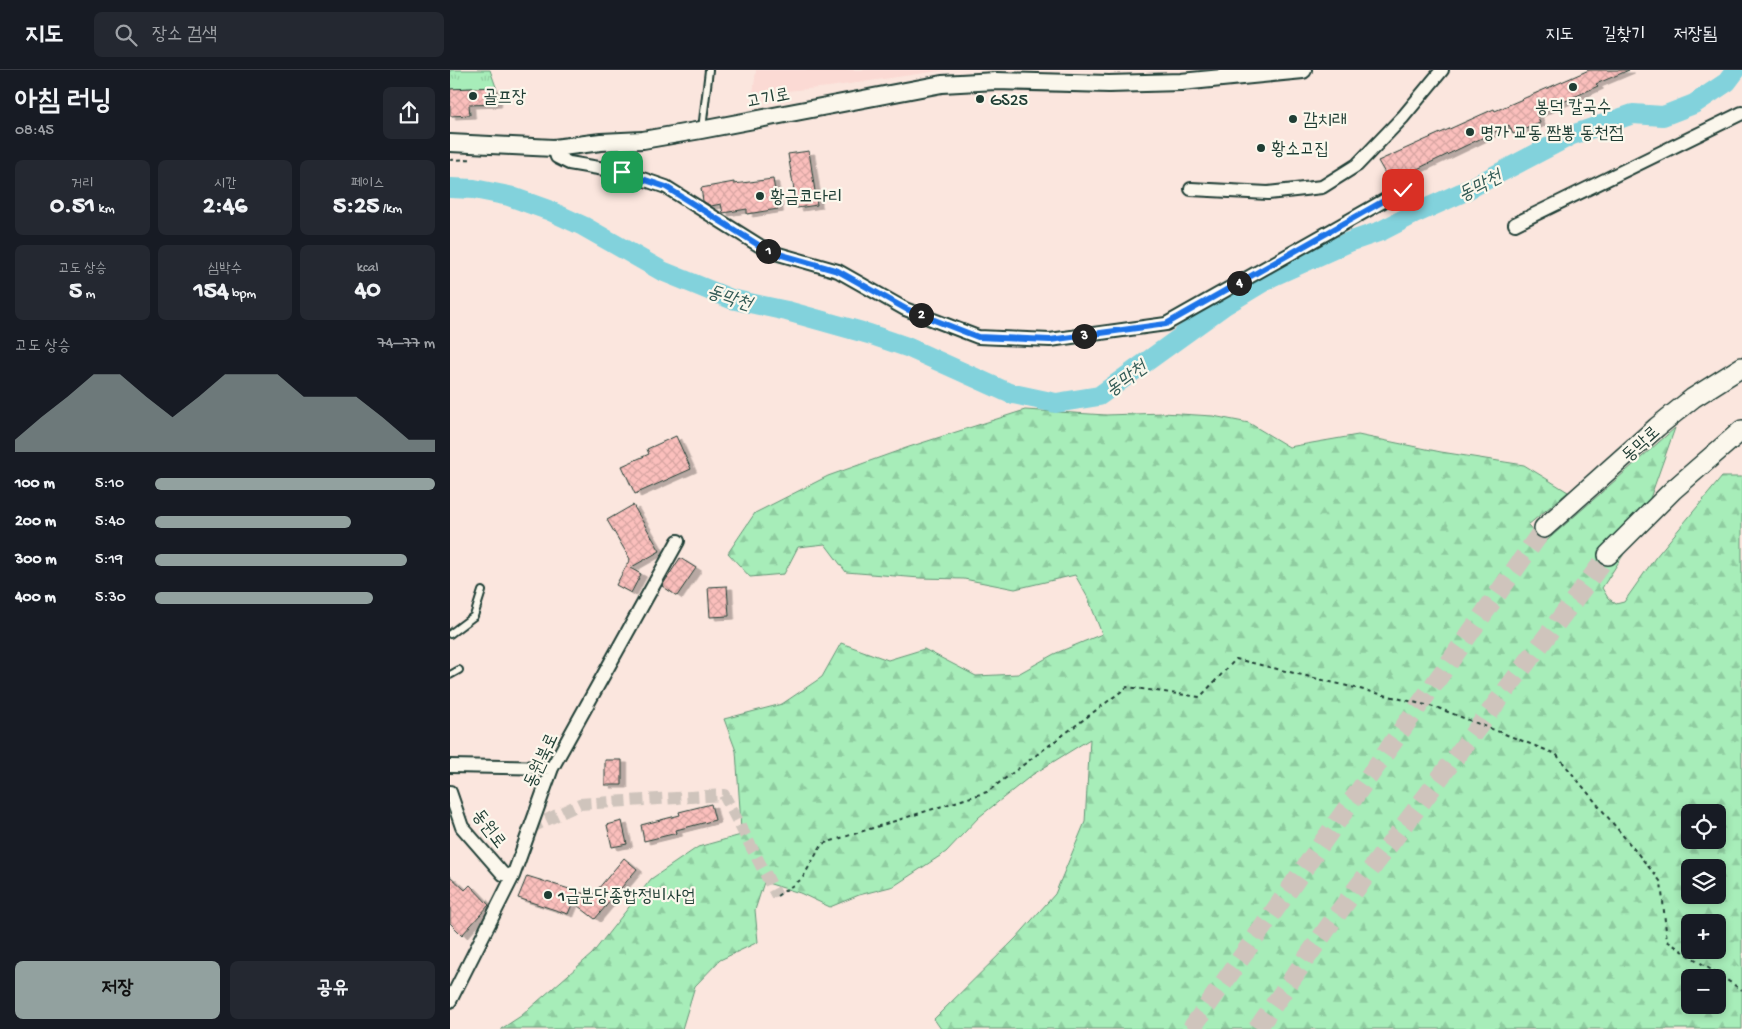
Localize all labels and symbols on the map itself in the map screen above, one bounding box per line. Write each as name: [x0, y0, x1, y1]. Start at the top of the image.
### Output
marker: 봉덕 칼국수: [1567, 81, 1579, 93]
street label: 고기로: [745, 85, 792, 114]
place label: 골프장: [483, 88, 526, 109]
marker: 골프장: [467, 90, 479, 102]
place label: GS25: [990, 91, 1028, 112]
marker: GS25: [974, 93, 986, 105]
place label: 봉덕 칼국수: [1535, 98, 1611, 119]
place label: 감치래: [1303, 111, 1346, 132]
marker: 감치래: [1287, 113, 1299, 125]
place label: 명가 교동 짬뽕 동천점: [1480, 124, 1624, 145]
marker: 명가 교동 짬뽕 동천점: [1464, 126, 1476, 138]
place label: 황소고집: [1271, 140, 1329, 161]
marker: 황소고집: [1255, 142, 1267, 154]
pin: [601, 151, 643, 193]
water label: 동막천: [1455, 166, 1508, 208]
pin: [1382, 169, 1424, 211]
place label: 황금코다리: [770, 188, 842, 209]
marker: 황금코다리: [754, 190, 766, 202]
pin: 1: [756, 238, 780, 264]
pin: 4: [1226, 270, 1252, 296]
water label: 동막천: [704, 281, 756, 318]
pin: 2: [908, 302, 934, 328]
pin: 3: [1072, 324, 1096, 348]
water label: 동막천: [1102, 356, 1154, 403]
street label: 동막로: [1619, 423, 1665, 467]
street label: 동원북로: [521, 730, 564, 792]
street label: 동원로: [467, 806, 509, 853]
place label: 1급분당종합정비사업: [557, 887, 696, 908]
marker: 1급분당종합정비사업: [542, 889, 554, 901]

